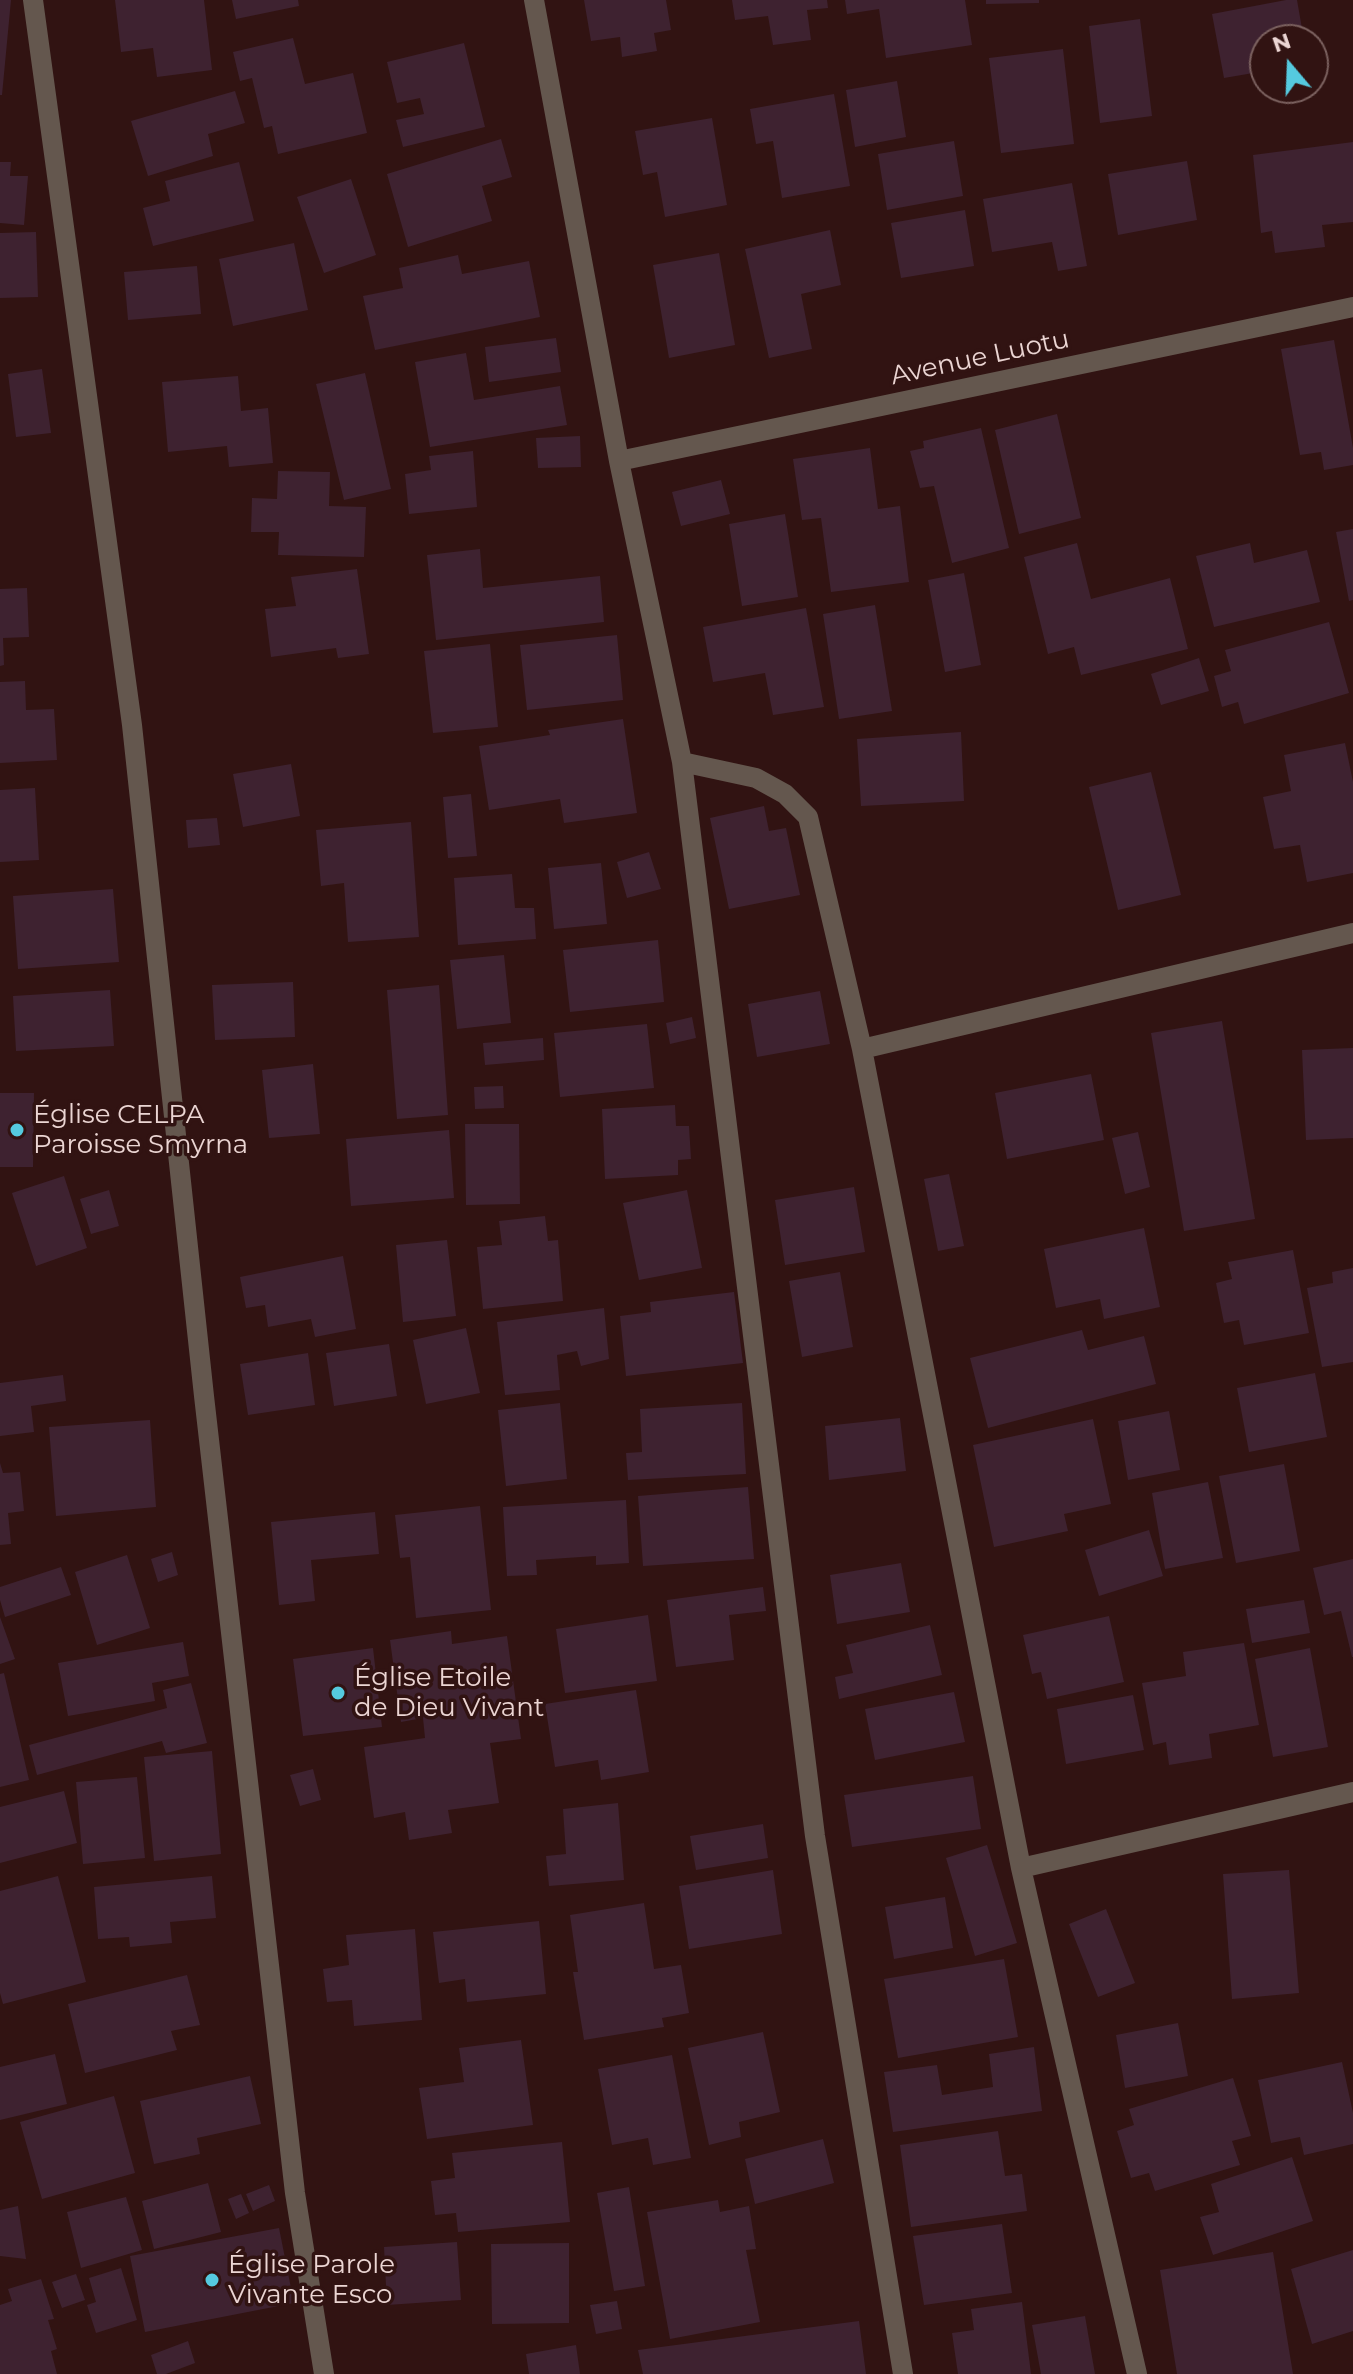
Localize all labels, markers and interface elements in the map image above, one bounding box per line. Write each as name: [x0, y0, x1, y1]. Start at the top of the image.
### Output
north arrow: [1249, 24, 1329, 104]
text: N: [1269, 27, 1294, 58]
street label: Avenue Luotu: [888, 324, 1072, 392]
place label: Église CELPA Paroisse Smyrna: [33, 1099, 248, 1160]
marker: Église CELPA Paroisse Smyrna: [8, 1121, 26, 1139]
place label: Église Etoile de Dieu Vivant: [354, 1662, 544, 1724]
marker: Église Etoile de Dieu Vivant: [329, 1684, 347, 1702]
place label: Église Parole Vivante Esco: [228, 2249, 395, 2310]
marker: Église Parole Vivante Esco: [203, 2271, 221, 2289]

